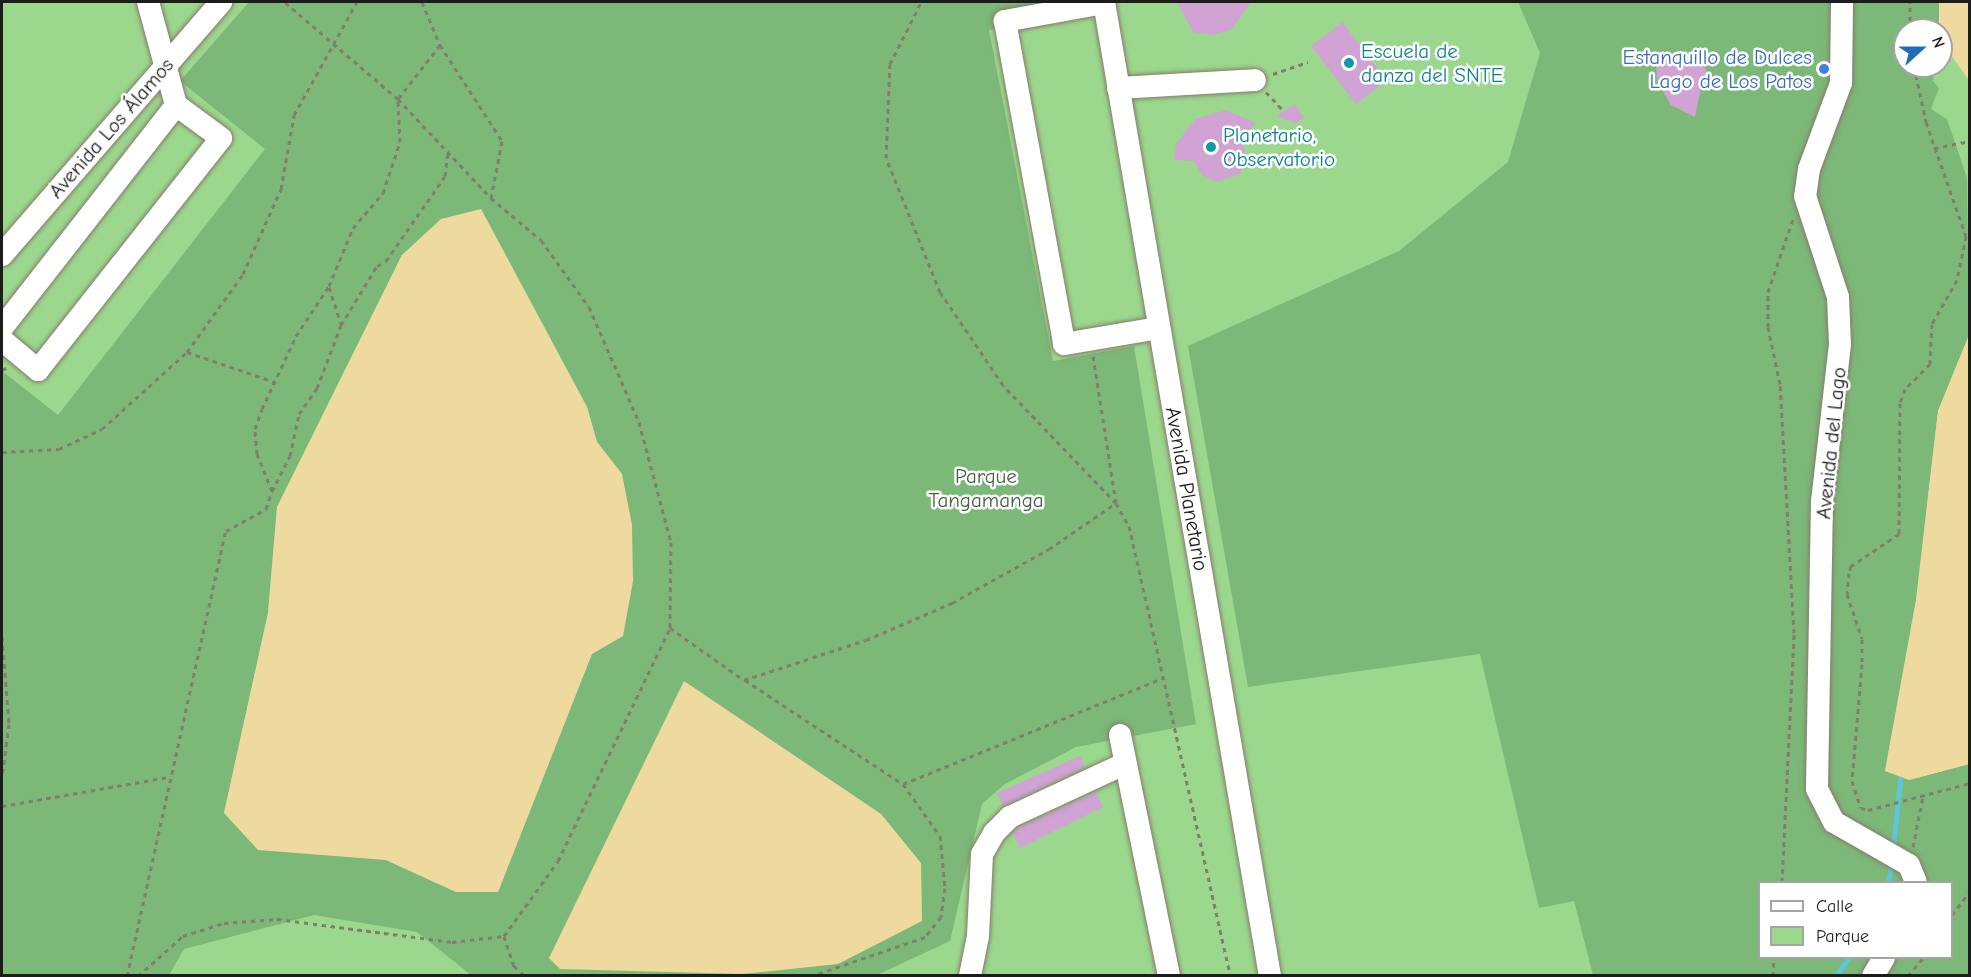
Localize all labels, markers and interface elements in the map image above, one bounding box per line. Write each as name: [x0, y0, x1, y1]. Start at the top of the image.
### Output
north arrow: [1893, 18, 1953, 78]
text: N: [1928, 34, 1948, 50]
place label: Escuela de danza del SNTE: [1361, 38, 1503, 88]
place label: Estanquillo de Dulces Lago de Los Patos: [1623, 44, 1812, 94]
street label: Avenida Los Álamos: [43, 53, 179, 203]
marker: Escuela de danza del SNTE: [1342, 56, 1356, 70]
marker: Estanquillo de Dulces Lago de Los Patos: [1817, 62, 1831, 76]
place label: Planetario, Observatorio: [1223, 122, 1335, 172]
marker: Planetario, Observatorio: [1204, 140, 1218, 154]
street label: Avenida del Lago: [1810, 366, 1852, 520]
street label: Avenida Planetario: [1160, 405, 1214, 573]
park label: Parque Tangamanga: [928, 463, 1044, 513]
legend: [1758, 881, 1953, 959]
text: Calle: [1816, 896, 1853, 917]
text: Parque: [1816, 926, 1869, 947]

